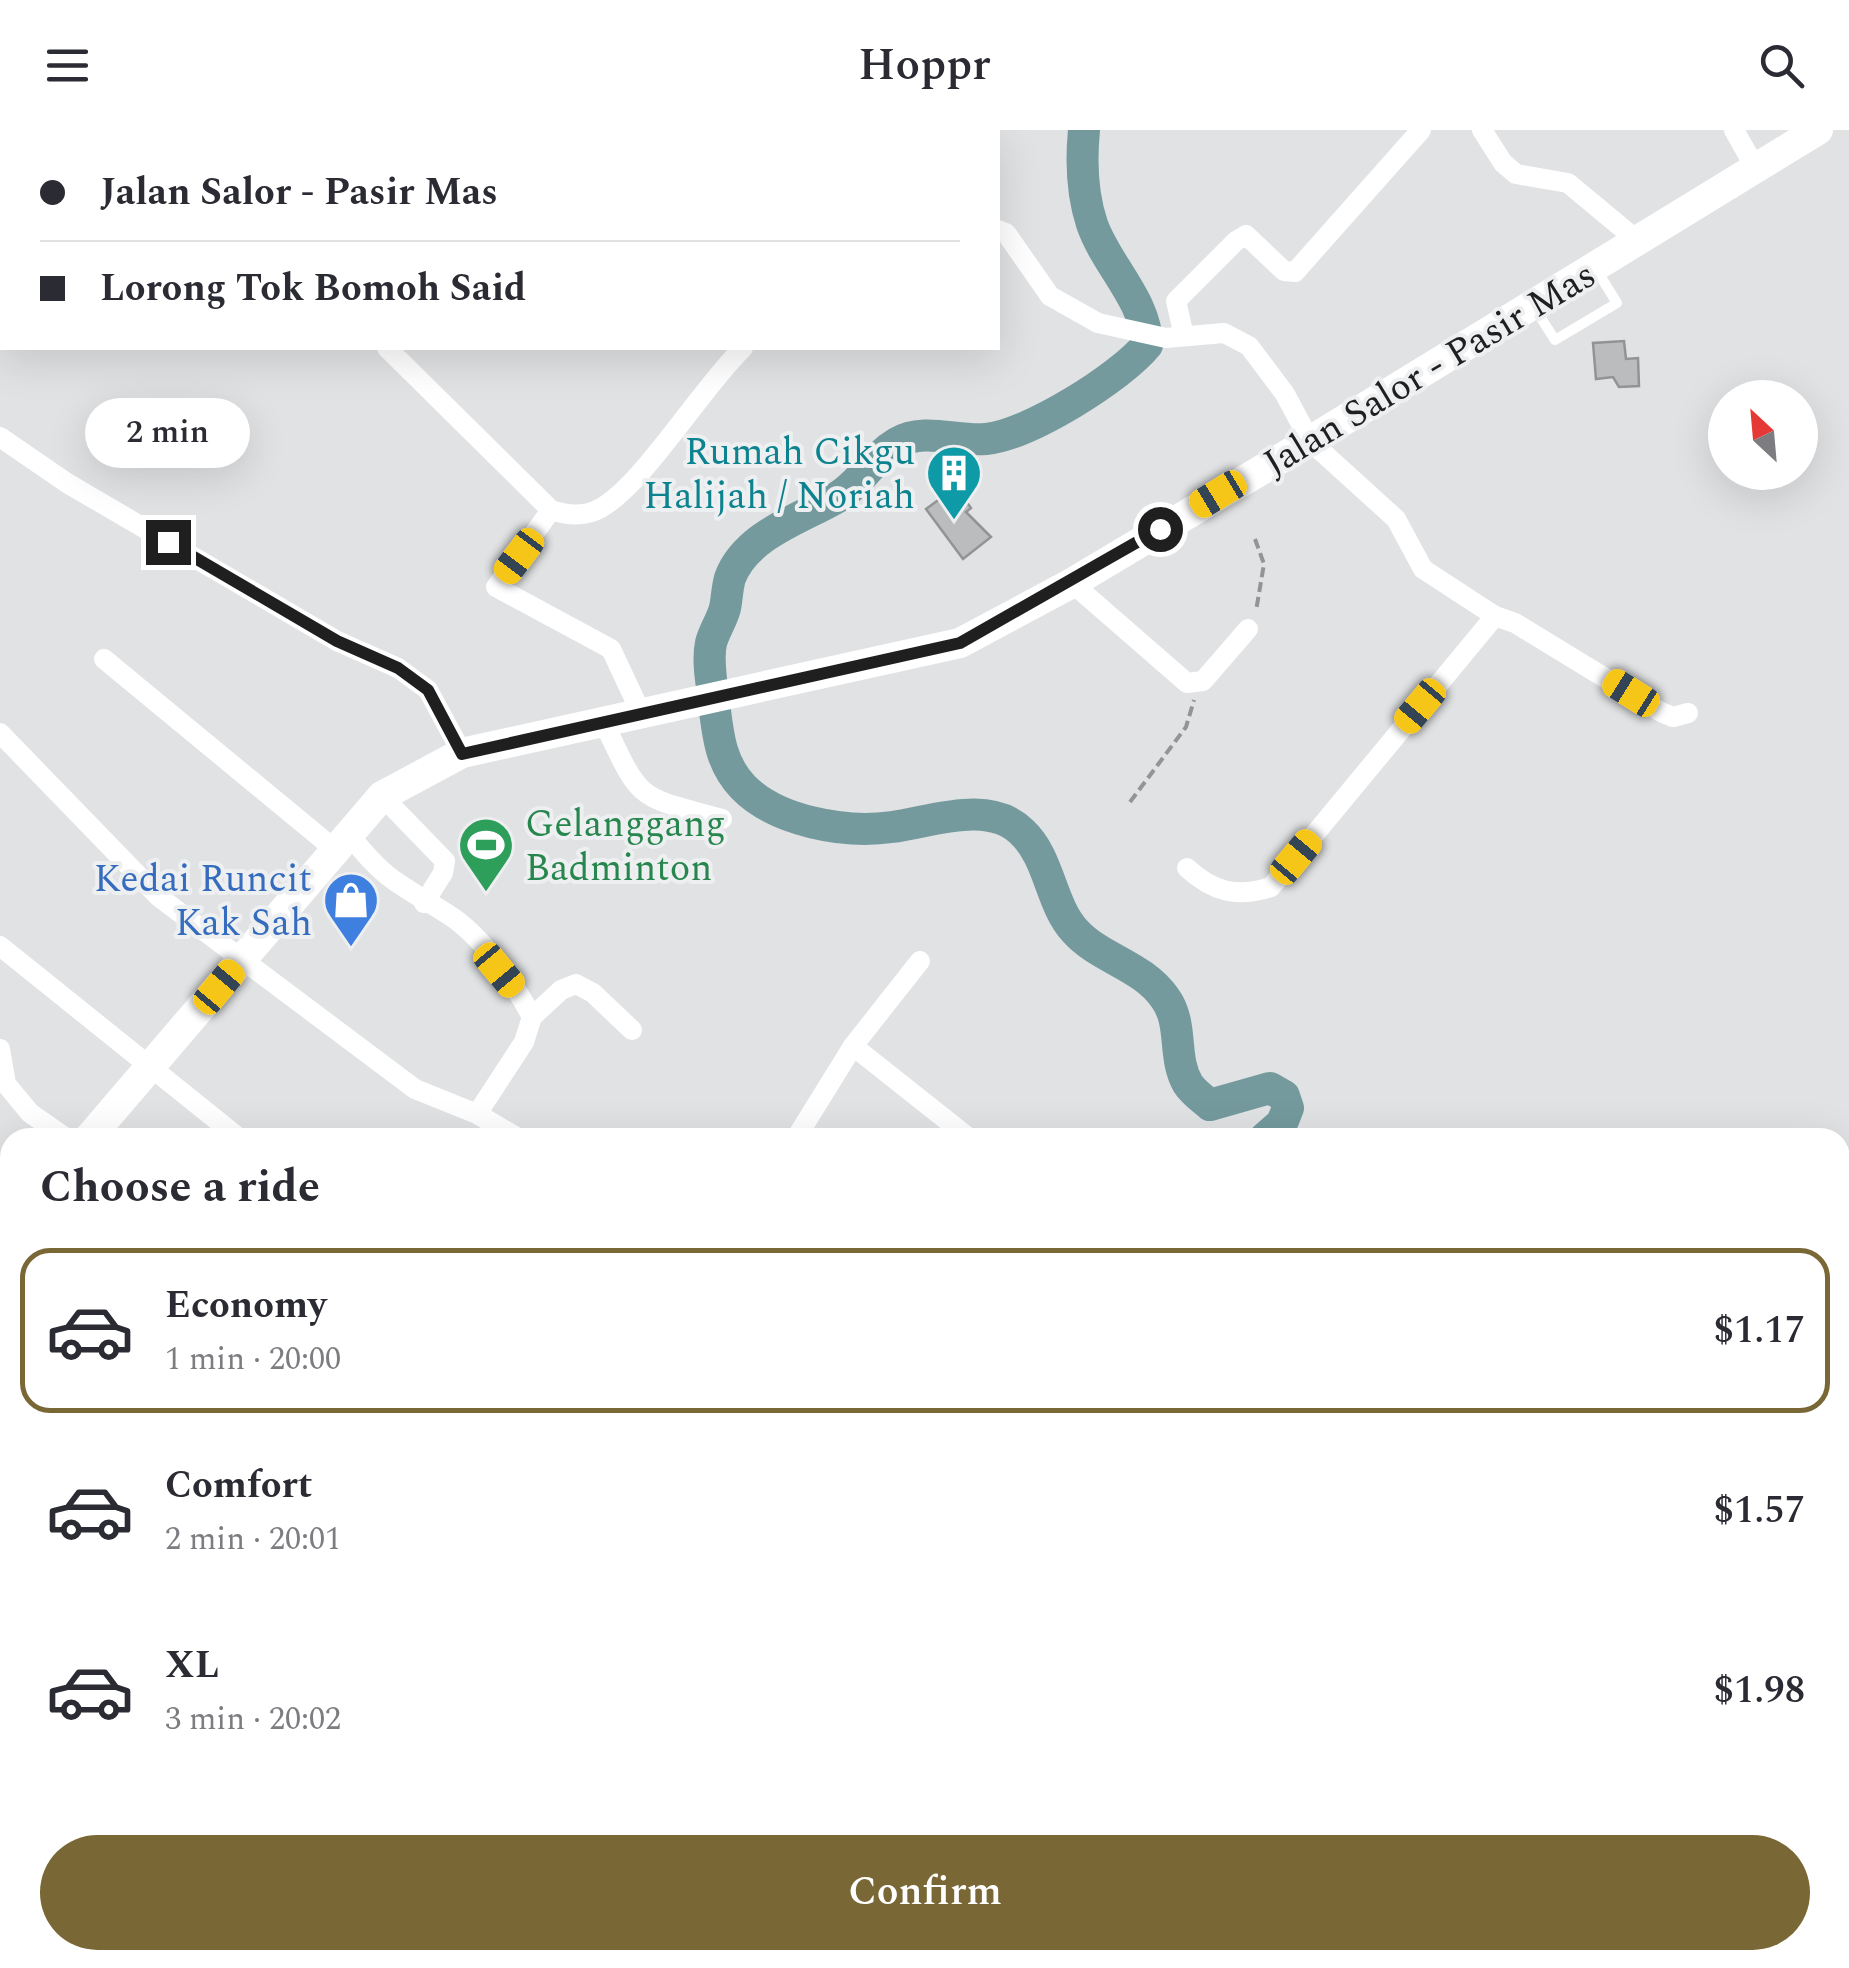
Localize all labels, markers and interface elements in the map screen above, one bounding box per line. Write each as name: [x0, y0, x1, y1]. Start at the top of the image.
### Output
text: Hoppr: [858, 31, 991, 100]
icon: menu: [40, 38, 95, 93]
icon: search: [1754, 38, 1809, 93]
text: Jalan Salor - Pasir Mas: [100, 164, 498, 222]
street label: Jalan Salor - Pasir Mas: [1253, 247, 1607, 492]
text: Lorong Tok Bomoh Said: [100, 260, 526, 318]
north arrow: [1708, 380, 1818, 490]
map controls: [1708, 380, 1818, 490]
callout: 2 min: [86, 397, 250, 467]
text: 2 min: [126, 408, 209, 457]
place label: Rumah Cikgu Halijah / Noriah: [643, 424, 915, 526]
building icon: Rumah Cikgu Halijah / Noriah: [924, 443, 984, 522]
car: [1185, 466, 1251, 522]
route start: [1138, 507, 1183, 552]
route end: [146, 520, 191, 565]
car: [489, 523, 549, 589]
car: [1598, 664, 1664, 722]
car: [1389, 673, 1451, 739]
place label: Gelanggang Badminton: [525, 796, 726, 898]
sports icon: Gelanggang Badminton: [456, 815, 516, 894]
car: [1265, 824, 1327, 890]
place label: Kedai Runcit Kak Sah: [94, 851, 312, 953]
shop icon: Kedai Runcit Kak Sah: [321, 870, 381, 949]
car: [468, 937, 530, 1003]
car: [188, 954, 250, 1020]
text: Choose a ride: [40, 1153, 320, 1222]
text: Economy: [165, 1277, 326, 1335]
icon: car: [45, 1286, 135, 1376]
text: $1.17: [1714, 1302, 1805, 1360]
text: 1 min · 20:00: [165, 1335, 341, 1384]
text: Comfort: [165, 1457, 312, 1515]
icon: car: [45, 1466, 135, 1556]
text: $1.57: [1714, 1482, 1805, 1540]
text: 2 min · 20:01: [165, 1515, 341, 1564]
text: XL: [165, 1637, 219, 1695]
icon: car: [45, 1646, 135, 1736]
text: $1.98: [1714, 1662, 1805, 1720]
text: 3 min · 20:02: [165, 1695, 341, 1744]
button: Confirm: [40, 1835, 1810, 1950]

